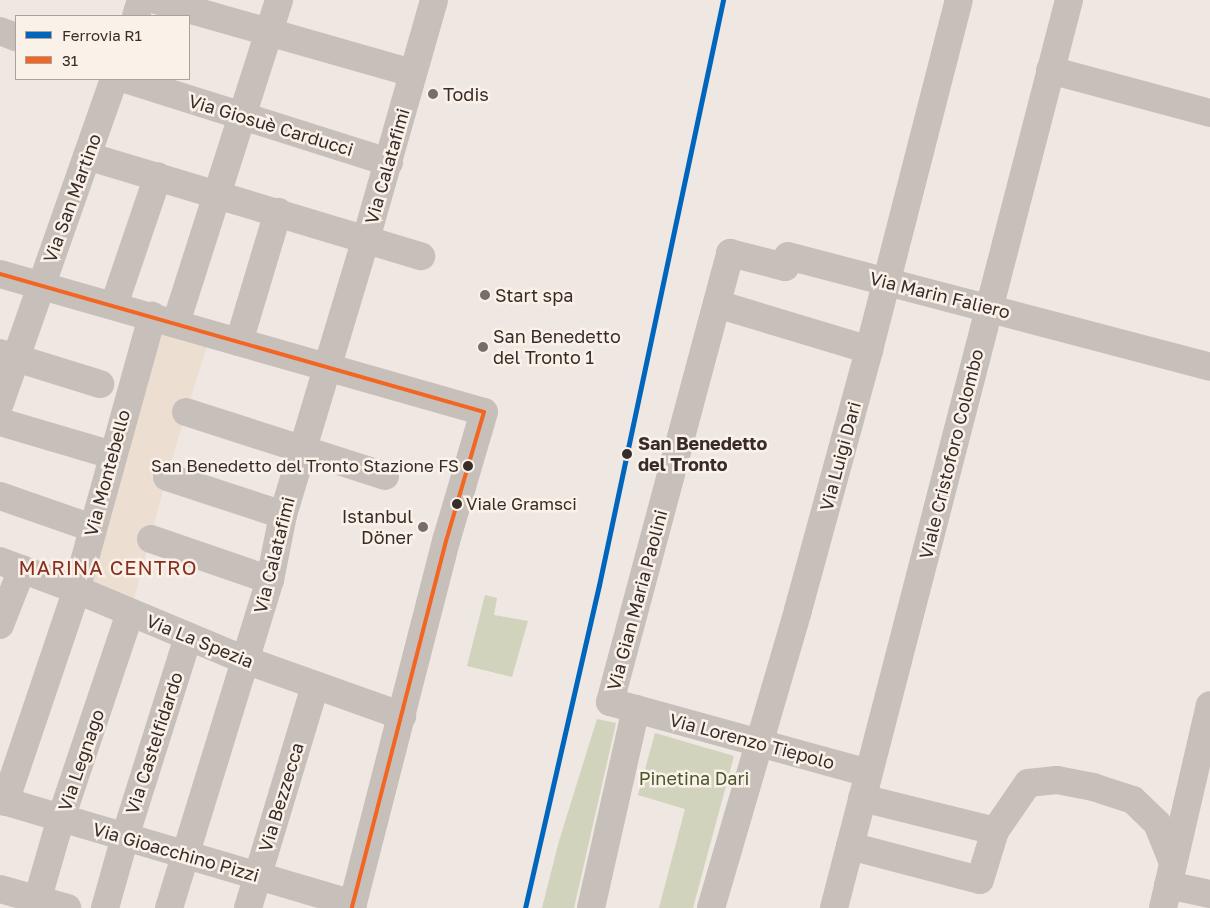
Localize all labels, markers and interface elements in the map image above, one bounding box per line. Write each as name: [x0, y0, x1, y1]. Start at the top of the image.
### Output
legend: [15, 15, 190, 80]
text: Ferrovia R1: [62, 26, 142, 44]
text: 31: [62, 51, 78, 69]
place label: Todis: [443, 83, 489, 105]
marker: Todis: [427, 88, 439, 100]
street label: Via Giosuè Carducci: [186, 90, 356, 160]
street label: Via Calatafimi: [360, 106, 414, 226]
street label: Via San Martino: [39, 131, 105, 265]
street label: Via Marin Faliero: [868, 267, 1012, 323]
place label: Start spa: [495, 284, 573, 306]
marker: Start spa: [479, 289, 491, 301]
place label: San Benedetto del Tronto 1: [493, 326, 621, 368]
marker: San Benedetto del Tronto 1: [477, 341, 489, 353]
street label: Viale Cristoforo Colombo: [914, 347, 988, 561]
street label: Via Luigi Dari: [815, 399, 865, 513]
street label: Via Montebello: [80, 407, 134, 539]
place label: San Benedetto del Tronto: [638, 433, 767, 476]
marker: San Benedetto del Tronto: [620, 447, 634, 461]
place label: San Benedetto del Tronto Stazione FS: [151, 456, 459, 476]
marker: San Benedetto del Tronto Stazione FS: [463, 461, 473, 471]
place label: Viale Gramsci: [466, 494, 577, 514]
street label: Via Calatafimi: [249, 495, 299, 615]
marker: Viale Gramsci: [452, 499, 462, 509]
place label: Istanbul Döner: [342, 506, 413, 548]
street label: Via Gian Maria Paolini: [602, 507, 672, 693]
marker: Istanbul Döner: [417, 521, 429, 533]
district label: MARINA CENTRO: [17, 555, 199, 579]
street label: Via La Spezia: [143, 610, 257, 672]
street label: Via Castelfidardo: [121, 669, 187, 817]
street label: Via Legnago: [53, 706, 109, 814]
street label: Via Lorenzo Tiepolo: [667, 709, 837, 773]
street label: Via Bezzecca: [254, 740, 308, 854]
park label: Pinetina Dari: [639, 767, 749, 789]
street label: Via Gioacchino Pizzi: [90, 818, 262, 886]

